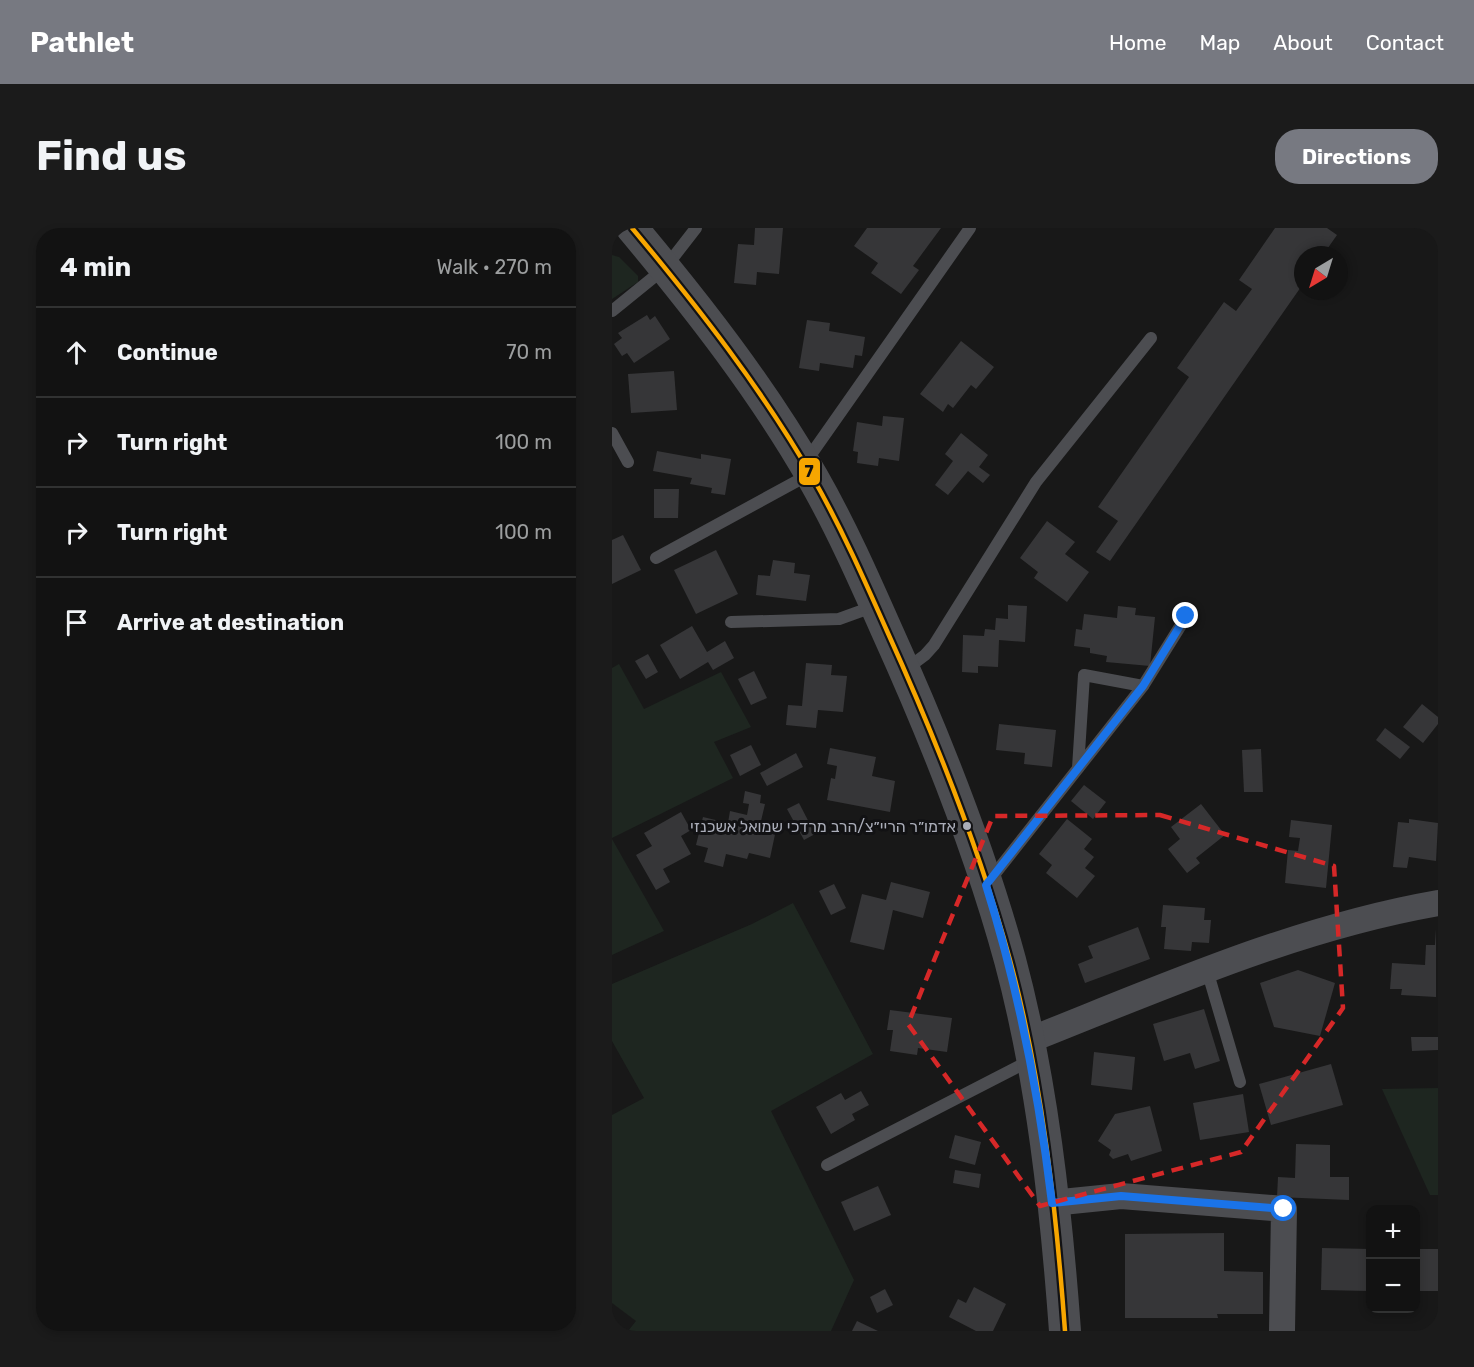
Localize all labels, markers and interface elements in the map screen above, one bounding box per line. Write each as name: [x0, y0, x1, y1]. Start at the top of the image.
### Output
text: Pathlet: [30, 26, 134, 59]
text: Home: [1109, 30, 1166, 55]
text: Map: [1199, 30, 1240, 55]
text: About: [1273, 30, 1333, 55]
text: Contact: [1366, 30, 1444, 55]
button: Directions: [1275, 129, 1438, 184]
text: Find us: [36, 131, 187, 181]
north arrow: [1294, 246, 1348, 300]
text: 4 min: [60, 252, 131, 283]
text: Walk · 270 m: [437, 255, 552, 279]
icon: ahead: [60, 336, 93, 369]
text: Continue: [117, 339, 218, 366]
text: 70 m: [506, 340, 552, 364]
icon: right: [60, 426, 93, 459]
text: Turn right: [117, 429, 227, 456]
text: 100 m: [495, 430, 552, 454]
line badge: 7: [798, 457, 821, 486]
text: 7: [804, 462, 814, 481]
icon: right: [60, 516, 93, 549]
text: Turn right: [117, 519, 227, 546]
text: 100 m: [495, 520, 552, 544]
route end: [1172, 602, 1198, 628]
icon: arrive: [60, 606, 93, 639]
text: Arrive at destination: [117, 609, 344, 636]
place label: אדמו״ר הריי״צ/הרב מרדכי שמואל אשכנזי: [690, 817, 956, 836]
marker: אדמו״ר הריי״צ/הרב מרדכי שמואל אשכנזי: [961, 820, 973, 832]
route start: [1270, 1195, 1296, 1221]
map controls: [1366, 1205, 1420, 1313]
button: +: [1366, 1205, 1420, 1259]
button: −: [1366, 1259, 1420, 1313]

